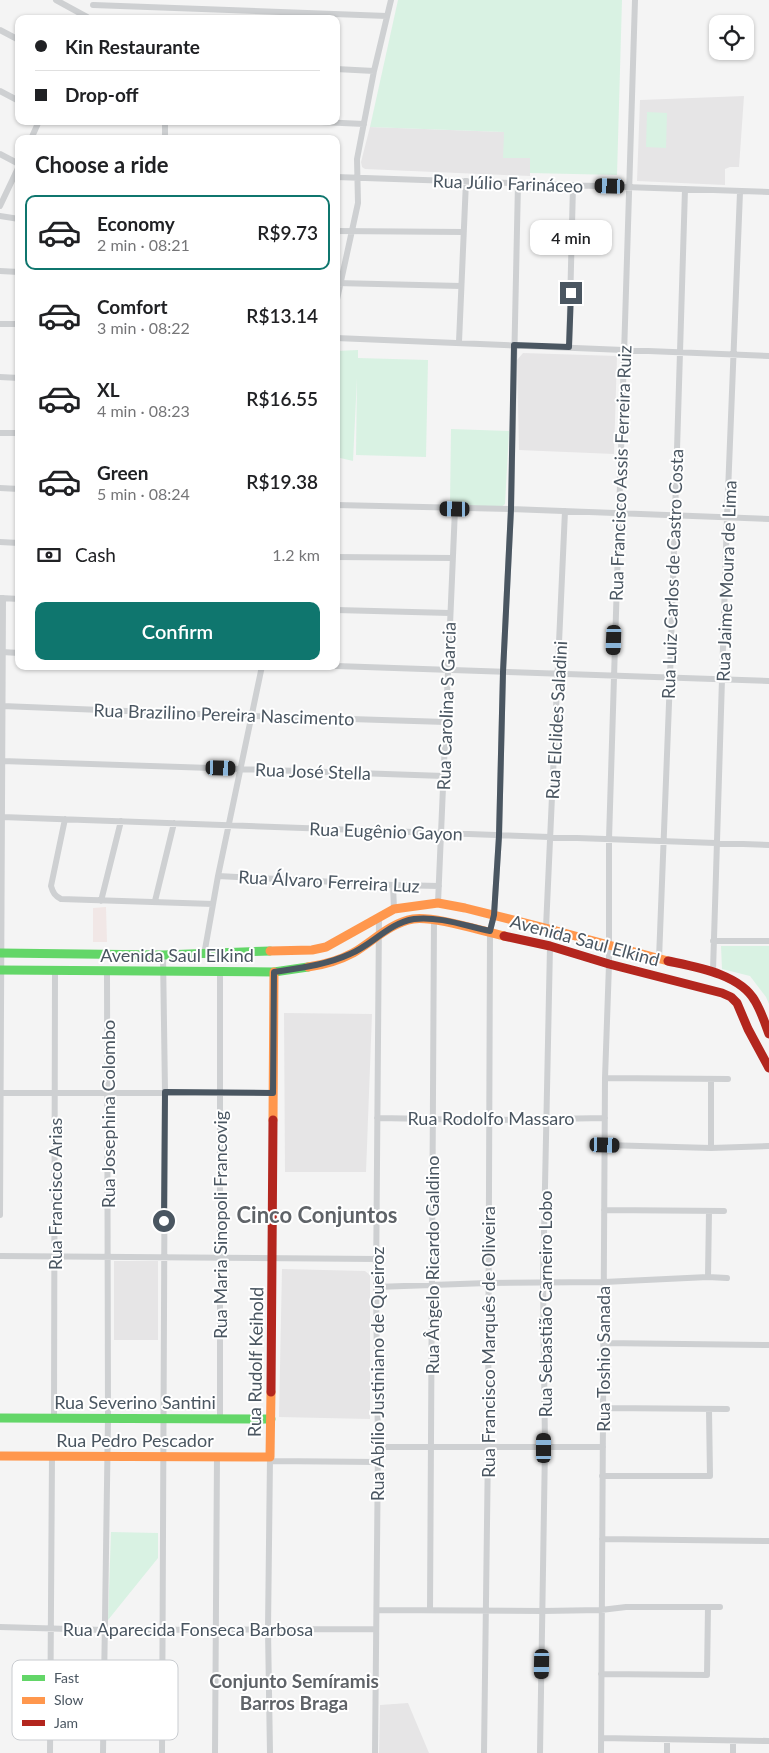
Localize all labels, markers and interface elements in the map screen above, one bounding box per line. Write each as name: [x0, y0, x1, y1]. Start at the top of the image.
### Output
map controls: [709, 15, 754, 60]
button: locate: [709, 15, 754, 60]
text: Kin Restaurante: [65, 35, 200, 58]
text: Drop-off: [65, 83, 139, 106]
text: Choose a ride: [35, 151, 169, 178]
street label: Rua Júlio Farináceo: [432, 169, 584, 197]
car: [594, 178, 625, 194]
icon: car: [37, 210, 82, 255]
text: Economy: [97, 212, 175, 235]
callout: 4 min: [530, 220, 612, 256]
text: R$9.73: [257, 221, 318, 244]
text: 4 min: [551, 228, 591, 247]
text: 2 min · 08:21: [97, 235, 190, 254]
route end: [560, 282, 582, 304]
icon: car: [37, 293, 82, 338]
text: Comfort: [97, 295, 168, 318]
text: R$13.14: [246, 304, 318, 327]
text: 3 min · 08:22: [97, 318, 190, 337]
street label: Rua Francisco Assis Ferreira Ruiz: [605, 345, 635, 601]
icon: car: [37, 376, 82, 421]
text: XL: [97, 378, 120, 401]
text: R$16.55: [246, 387, 318, 410]
text: 4 min · 08:23: [97, 401, 190, 420]
street label: Rua Luiz Carlos de Castro Costa: [657, 449, 687, 699]
icon: car: [37, 459, 82, 504]
text: Green: [97, 461, 148, 484]
text: R$19.38: [246, 470, 318, 493]
street label: Rua Jaime Moura de Lima: [711, 480, 741, 682]
text: 5 min · 08:24: [97, 484, 190, 503]
car: [439, 501, 470, 517]
icon: cash: [35, 541, 63, 569]
text: Cash: [75, 543, 116, 566]
text: 1.2 km: [272, 545, 320, 564]
button: Confirm: [35, 602, 320, 660]
street label: Rua Carolina S Garcia: [432, 621, 460, 791]
car: [605, 625, 622, 655]
street label: Rua Elclides Saladini: [541, 640, 571, 800]
street label: Rua Brazilino Pereira Nascimento: [93, 698, 355, 730]
street label: Rua José Stella: [255, 758, 371, 784]
car: [205, 760, 236, 776]
street label: Rua Eugênio Gayon: [309, 817, 463, 845]
street label: Rua Álvaro Ferreira Luz: [238, 865, 420, 897]
street label: Avenida Saul Elkind: [508, 909, 662, 971]
street label: Avenida Saul Elkind: [100, 944, 254, 966]
street label: Rua Josephina Colombo: [97, 1020, 119, 1208]
street label: Rua Rodolfo Massaro: [407, 1107, 575, 1129]
street label: Rua Maria Sinopoli Francovig: [209, 1111, 231, 1339]
street label: Rua Francisco Arias: [44, 1118, 66, 1270]
car: [589, 1137, 620, 1153]
street label: Rua Ângelo Ricardo Galdino: [421, 1156, 443, 1374]
street label: Rua Sebastião Carneiro Lobo: [534, 1191, 556, 1417]
district label: Cinco Conjuntos: [237, 1201, 397, 1228]
street label: Rua Francisco Marquês de Oliveira: [477, 1206, 499, 1478]
route start: [153, 1210, 175, 1232]
street label: Rua Abílio Justiniano de Queiroz: [366, 1247, 388, 1501]
street label: Rua Toshio Sanada: [592, 1286, 614, 1432]
street label: Rua Rudolf Keihold: [243, 1287, 267, 1437]
street label: Rua Severino Santini: [54, 1391, 216, 1413]
street label: Rua Pedro Pescador: [56, 1429, 214, 1451]
car: [536, 1433, 551, 1463]
street label: Rua Aparecida Fonseca Barbosa: [63, 1618, 313, 1640]
car: [534, 1649, 549, 1679]
legend: [12, 1660, 178, 1740]
text: Fast: [54, 1669, 79, 1686]
district label: Conjunto Semíramis Barros Braga: [209, 1669, 379, 1714]
text: Slow: [54, 1691, 84, 1708]
text: Jam: [54, 1714, 78, 1731]

